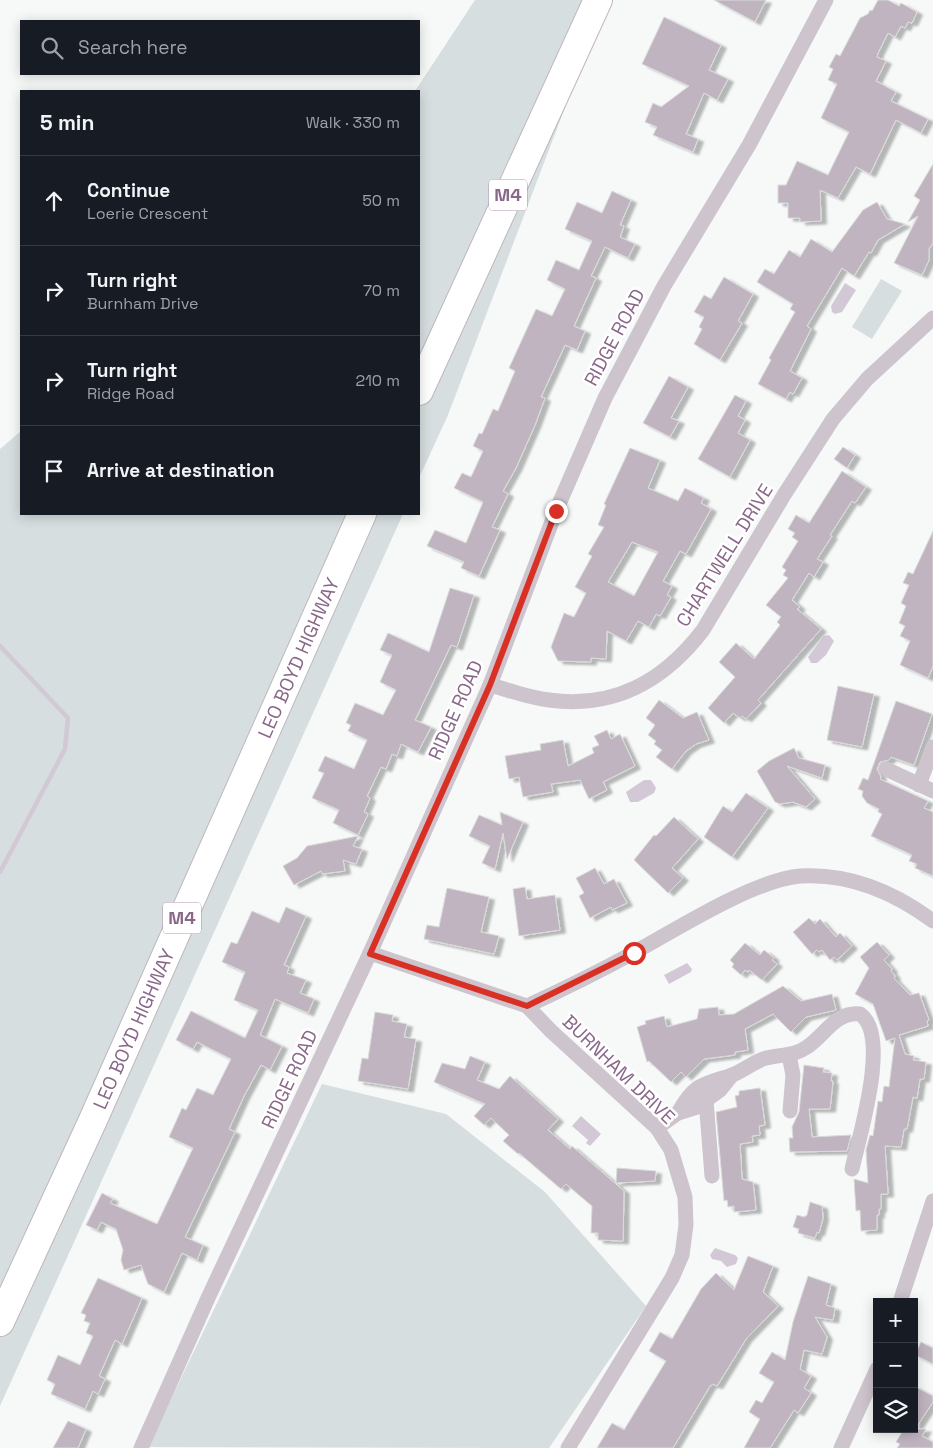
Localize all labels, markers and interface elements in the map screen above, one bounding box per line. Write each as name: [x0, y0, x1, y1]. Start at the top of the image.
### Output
search box: [20, 20, 420, 75]
icon: search: [38, 34, 66, 62]
text: Search here: [78, 35, 188, 60]
text: 5 min: [40, 109, 94, 136]
text: Walk · 330 m: [306, 112, 400, 133]
text: Continue: [87, 178, 170, 203]
road number: M4: [489, 180, 527, 210]
icon: ahead: [40, 187, 68, 215]
text: 50 m: [362, 190, 400, 211]
text: Loerie Crescent: [87, 203, 208, 224]
text: Turn right: [87, 268, 177, 293]
icon: right: [40, 277, 68, 305]
text: 70 m: [363, 280, 400, 301]
street label: RIDGE ROAD: [578, 284, 650, 390]
text: Burnham Drive: [87, 293, 198, 314]
text: Turn right: [87, 358, 177, 383]
icon: right: [40, 367, 68, 395]
text: 210 m: [356, 370, 400, 391]
text: Ridge Road: [87, 383, 174, 404]
icon: arrive: [40, 457, 68, 485]
text: Arrive at destination: [87, 458, 275, 483]
street label: CHARTWELL DRIVE: [670, 479, 778, 631]
route end: [545, 500, 568, 523]
street label: LEO BOYD HIGHWAY: [252, 574, 345, 742]
street label: RIDGE ROAD: [422, 657, 489, 764]
road number: M4: [163, 902, 201, 934]
route start: [623, 942, 646, 965]
street label: LEO BOYD HIGHWAY: [87, 945, 181, 1113]
street label: BURNHAM DRIVE: [557, 1009, 680, 1130]
street label: RIDGE ROAD: [256, 1026, 323, 1133]
map controls: [873, 1298, 918, 1433]
button: +: [873, 1298, 918, 1343]
button: −: [873, 1343, 918, 1388]
button: layers: [873, 1388, 918, 1433]

